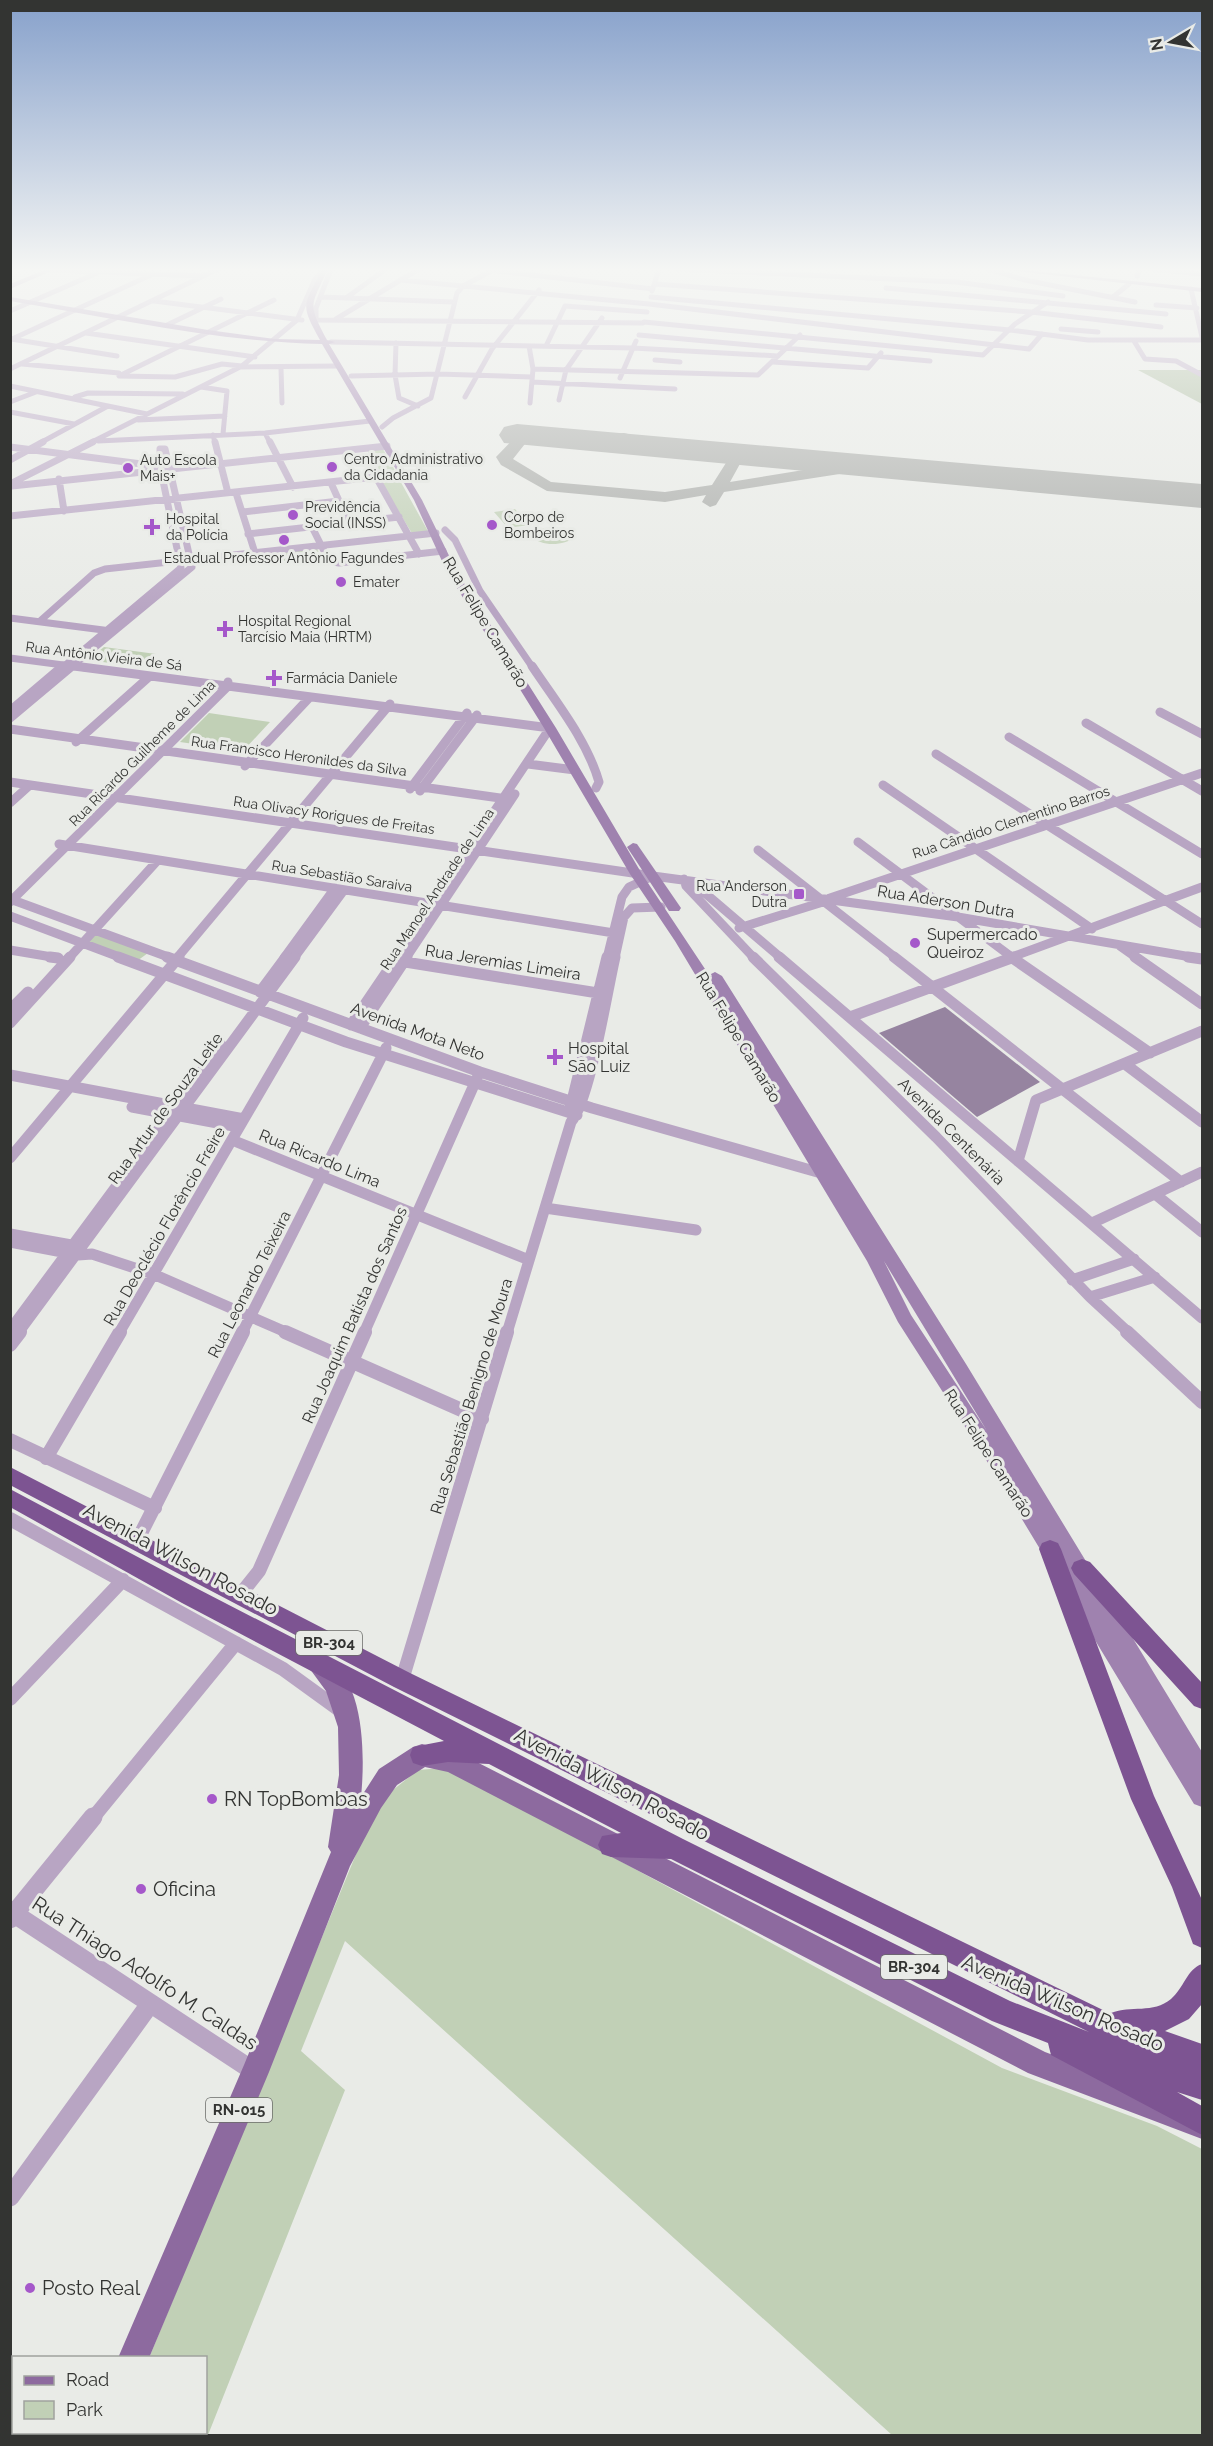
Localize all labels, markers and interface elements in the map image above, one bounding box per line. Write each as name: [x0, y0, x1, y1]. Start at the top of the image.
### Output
north arrow: [1141, 12, 1201, 72]
text: N: [1146, 37, 1167, 52]
place label: Centro Administrativo da Cidadania: [344, 451, 483, 483]
place label: Auto Escola Mais+: [140, 452, 217, 484]
marker: Centro Administrativo da Cidadania: [325, 460, 339, 474]
marker: Auto Escola Mais+: [121, 461, 135, 475]
place label: Previdência Social (INSS): [305, 499, 386, 531]
marker: Previdência Social (INSS): [286, 508, 300, 522]
place label: Corpo de Bombeiros: [504, 509, 574, 541]
place label: Hospital da Polícia: [166, 511, 228, 543]
marker: Hospital da Polícia: [143, 518, 161, 536]
marker: Corpo de Bombeiros: [485, 518, 499, 532]
marker: Estadual Professor Antônio Fagundes: [277, 533, 291, 547]
place label: Estadual Professor Antônio Fagundes: [164, 550, 404, 566]
street label: Rua Felipe Camarão: [439, 553, 532, 691]
place label: Emater: [353, 574, 400, 590]
marker: Emater: [334, 575, 348, 589]
place label: Hospital Regional Tarcísio Maia (HRTM): [238, 613, 372, 645]
marker: Hospital Regional Tarcísio Maia (HRTM): [216, 620, 234, 638]
street label: Rua Antônio Vieira de Sá: [25, 638, 183, 674]
place label: Farmácia Daniele: [286, 670, 397, 686]
marker: Farmácia Daniele: [267, 671, 281, 685]
street label: Rua Ricardo Guilheme de Lima: [66, 677, 218, 829]
street label: Rua Francisco Heronildes da Silva: [190, 733, 408, 779]
street label: Rua Cândido Clementino Barros: [910, 782, 1112, 862]
street label: Rua Olivacy Rorigues de Freitas: [232, 793, 436, 837]
street label: Rua Manoel Andrade de Lima: [377, 805, 497, 973]
street label: Rua Sebastião Saraiva: [271, 857, 413, 895]
place label: Rua Anderson Dutra: [696, 878, 787, 910]
street label: Rua Aderson Dutra: [876, 881, 1016, 922]
marker: Rua Anderson Dutra: [792, 887, 806, 901]
place label: Supermercado Queiroz: [927, 925, 1038, 962]
marker: Supermercado Queiroz: [908, 936, 922, 950]
street label: Rua Jeremias Limeira: [424, 941, 582, 984]
street label: Rua Felipe Camarão: [692, 968, 785, 1106]
street label: Avenida Mota Neto: [348, 998, 487, 1065]
street label: Rua Artur de Souza Leite: [104, 1029, 227, 1188]
place label: Hospital São Luiz: [568, 1039, 630, 1076]
marker: Hospital São Luiz: [546, 1048, 564, 1066]
street label: Avenida Centenária: [894, 1074, 1009, 1189]
street label: Rua Deoclécio Florêncio Freire: [100, 1123, 229, 1329]
street label: Rua Ricardo Lima: [256, 1125, 383, 1191]
street label: Rua Joaquim Batista dos Santos: [298, 1204, 411, 1426]
street label: Rua Leonardo Teixeira: [204, 1207, 295, 1361]
street label: Rua Sebastião Benigno de Moura: [426, 1276, 516, 1516]
street label: Rua Felipe Camarão: [940, 1386, 1037, 1521]
street label: Avenida Wilson Rosado: [79, 1497, 283, 1621]
road number: BR-304: [296, 1631, 362, 1655]
street label: Avenida Wilson Rosado: [510, 1722, 714, 1846]
place label: RN TopBombas: [224, 1787, 368, 1811]
marker: RN TopBombas: [205, 1792, 219, 1806]
place label: Oficina: [153, 1877, 216, 1901]
marker: Oficina: [134, 1882, 148, 1896]
street label: Rua Thiago Adolfo M. Caldas: [28, 1891, 262, 2055]
street label: Avenida Wilson Rosado: [958, 1950, 1168, 2057]
road number: BR-304: [881, 1955, 947, 1979]
road number: RN-015: [206, 2098, 272, 2122]
place label: Posto Real: [42, 2276, 141, 2300]
marker: Posto Real: [23, 2281, 37, 2295]
legend: [12, 2356, 207, 2434]
text: Road: [66, 2369, 109, 2390]
text: Park: [66, 2399, 103, 2420]

